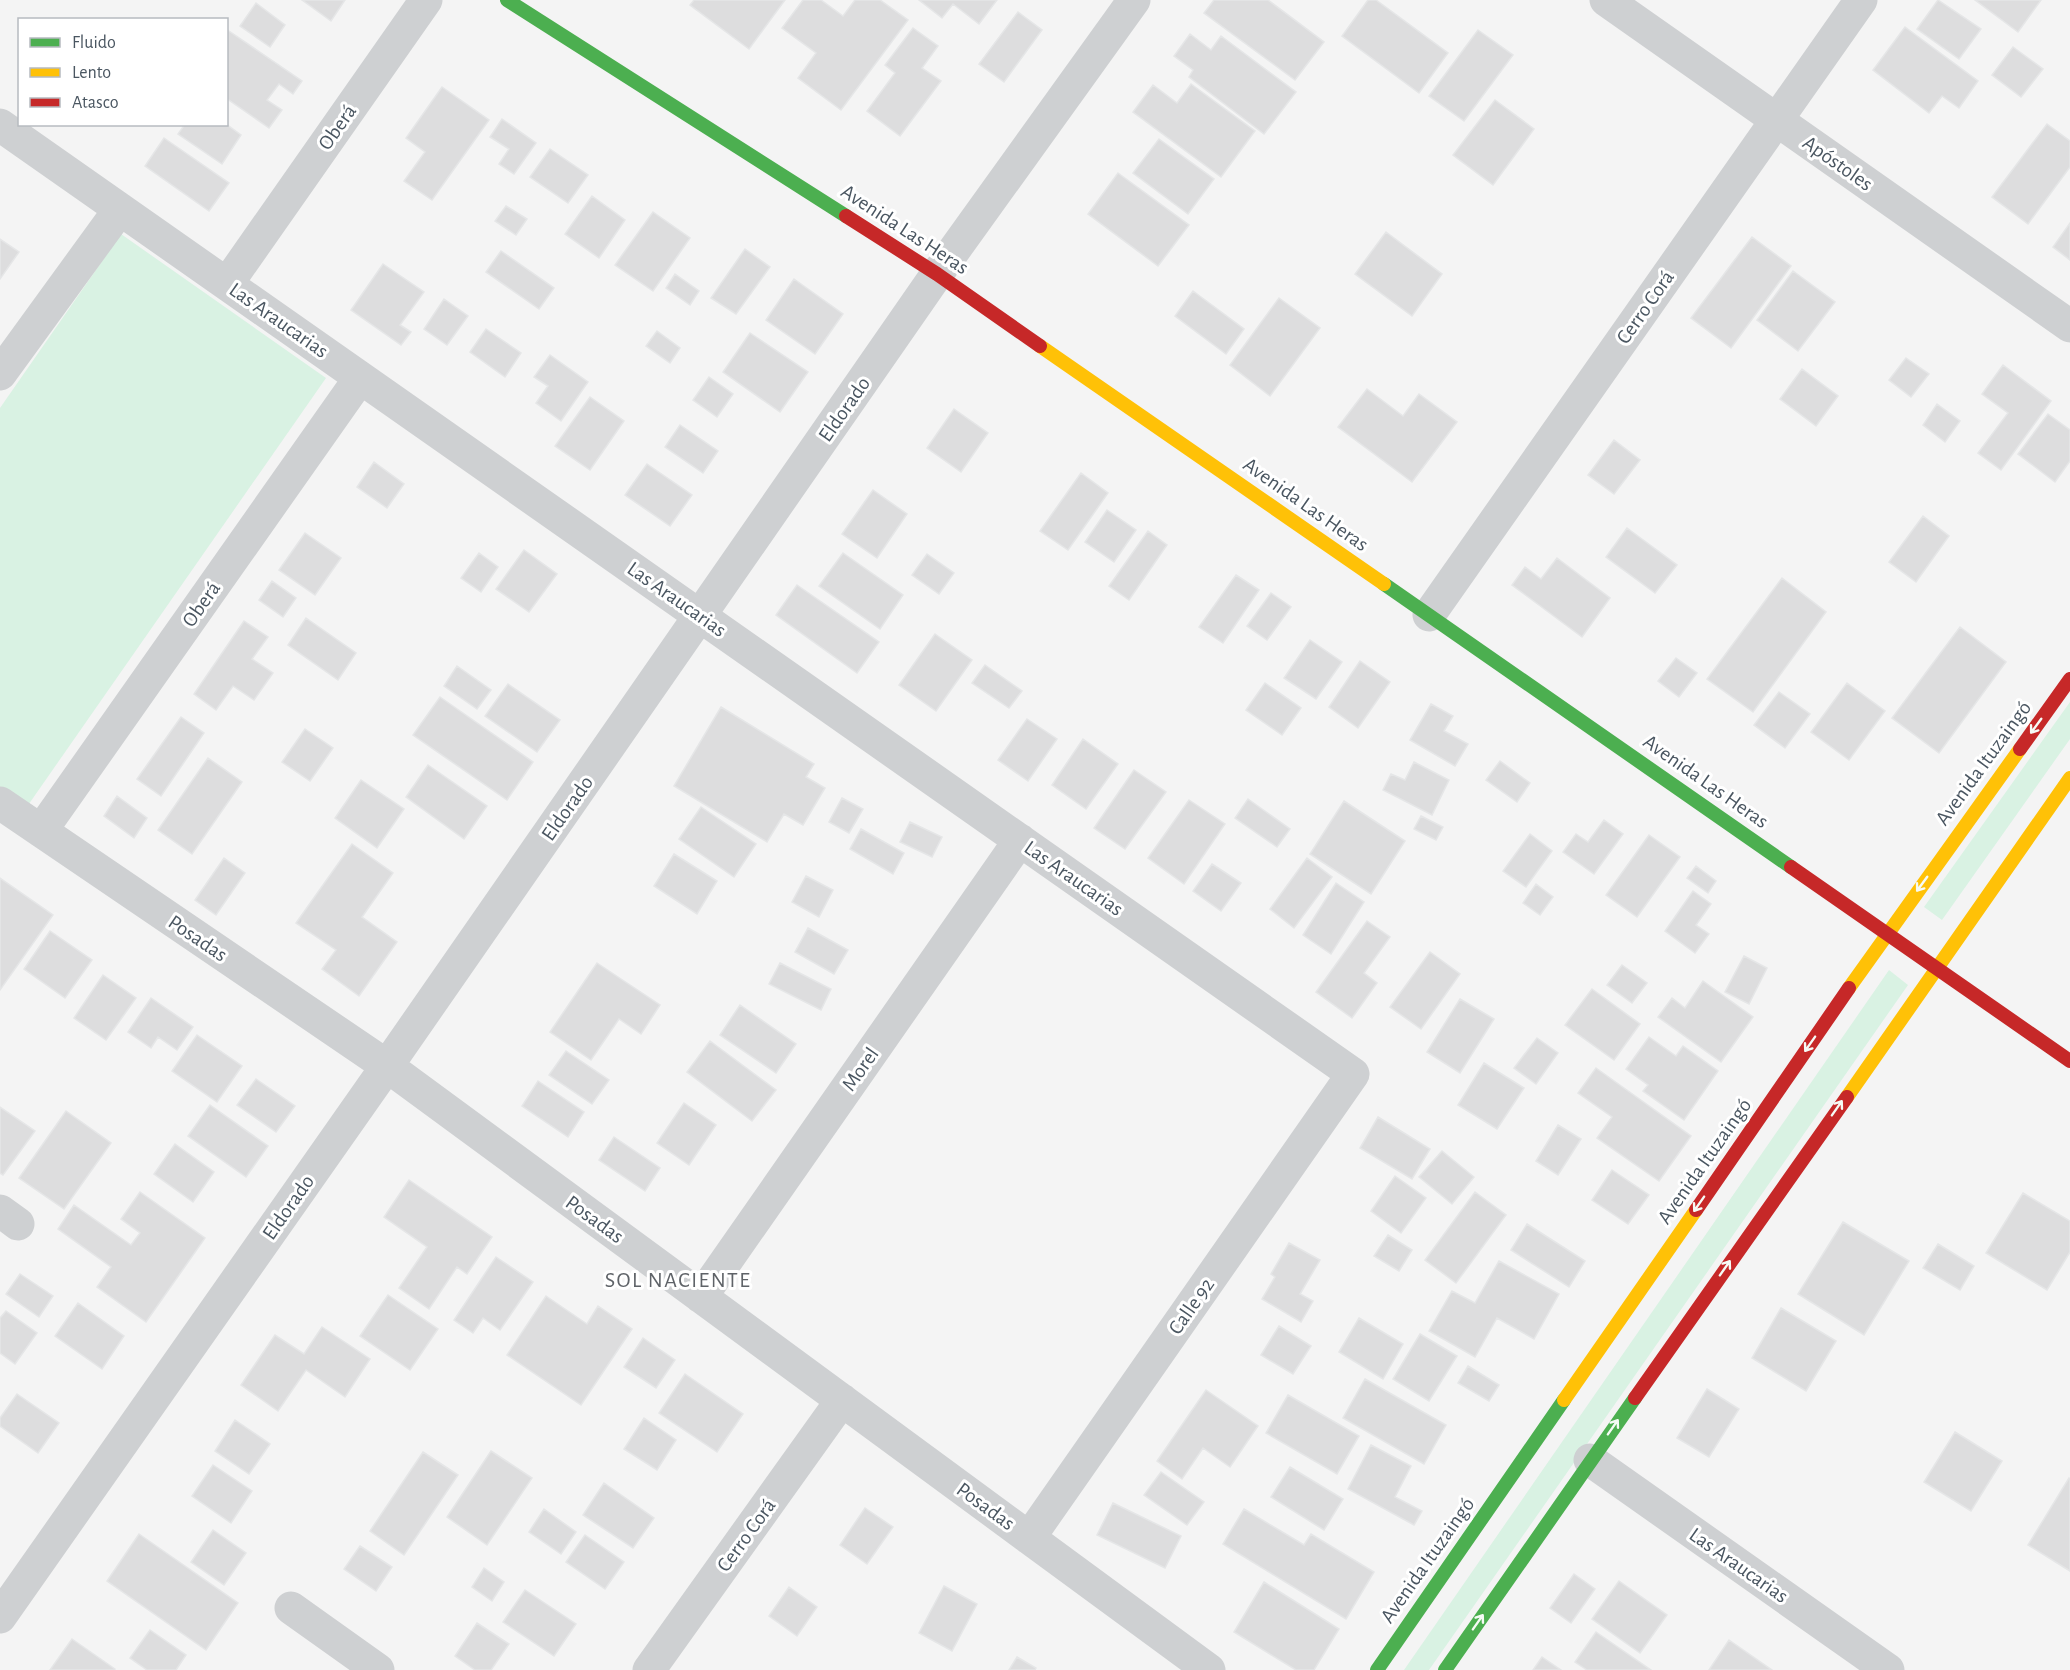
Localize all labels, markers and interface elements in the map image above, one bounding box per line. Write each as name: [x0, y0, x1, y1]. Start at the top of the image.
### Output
legend: [18, 18, 228, 126]
text: Fluido: [72, 34, 116, 52]
text: Lento: [72, 64, 111, 82]
text: Atasco: [72, 94, 119, 112]
street label: Oberá: [314, 101, 361, 154]
street label: Apóstoles: [1799, 132, 1876, 195]
street label: Avenida Las Heras: [837, 180, 972, 278]
street label: Cerro Corá: [1613, 266, 1678, 348]
street label: Las Araucarias: [225, 279, 332, 362]
street label: Eldorado: [815, 373, 874, 446]
street label: Avenida Las Heras: [1239, 454, 1372, 555]
street label: Las Araucarias: [623, 558, 730, 641]
street label: Oberá: [178, 578, 225, 631]
street label: Avenida Ituzaingó: [1932, 697, 2035, 829]
one-way arrow: [2030, 718, 2042, 734]
street label: Avenida Las Heras: [1639, 731, 1772, 832]
street label: Eldorado: [538, 772, 597, 845]
street label: Las Araucarias: [1020, 837, 1127, 920]
one-way arrow: [1916, 876, 1928, 892]
street label: Posadas: [164, 911, 231, 966]
one-way arrow: [1804, 1035, 1816, 1052]
street label: Morel: [838, 1044, 883, 1095]
street label: Avenida Ituzaingó: [1653, 1095, 1755, 1228]
one-way arrow: [1831, 1100, 1843, 1116]
street label: Eldorado: [259, 1171, 318, 1244]
street label: Posadas: [562, 1191, 628, 1247]
one-way arrow: [1693, 1196, 1705, 1212]
one-way arrow: [1719, 1260, 1731, 1276]
district label: SOL NACIENTE: [605, 1269, 751, 1291]
street label: Calle 92: [1165, 1274, 1218, 1338]
one-way arrow: [1607, 1420, 1619, 1436]
street label: Posadas: [953, 1478, 1019, 1534]
street label: Avenida Ituzaingó: [1376, 1494, 1478, 1627]
street label: Cerro Corá: [713, 1495, 780, 1576]
street label: Las Araucarias: [1685, 1524, 1792, 1607]
one-way arrow: [1472, 1614, 1484, 1631]

